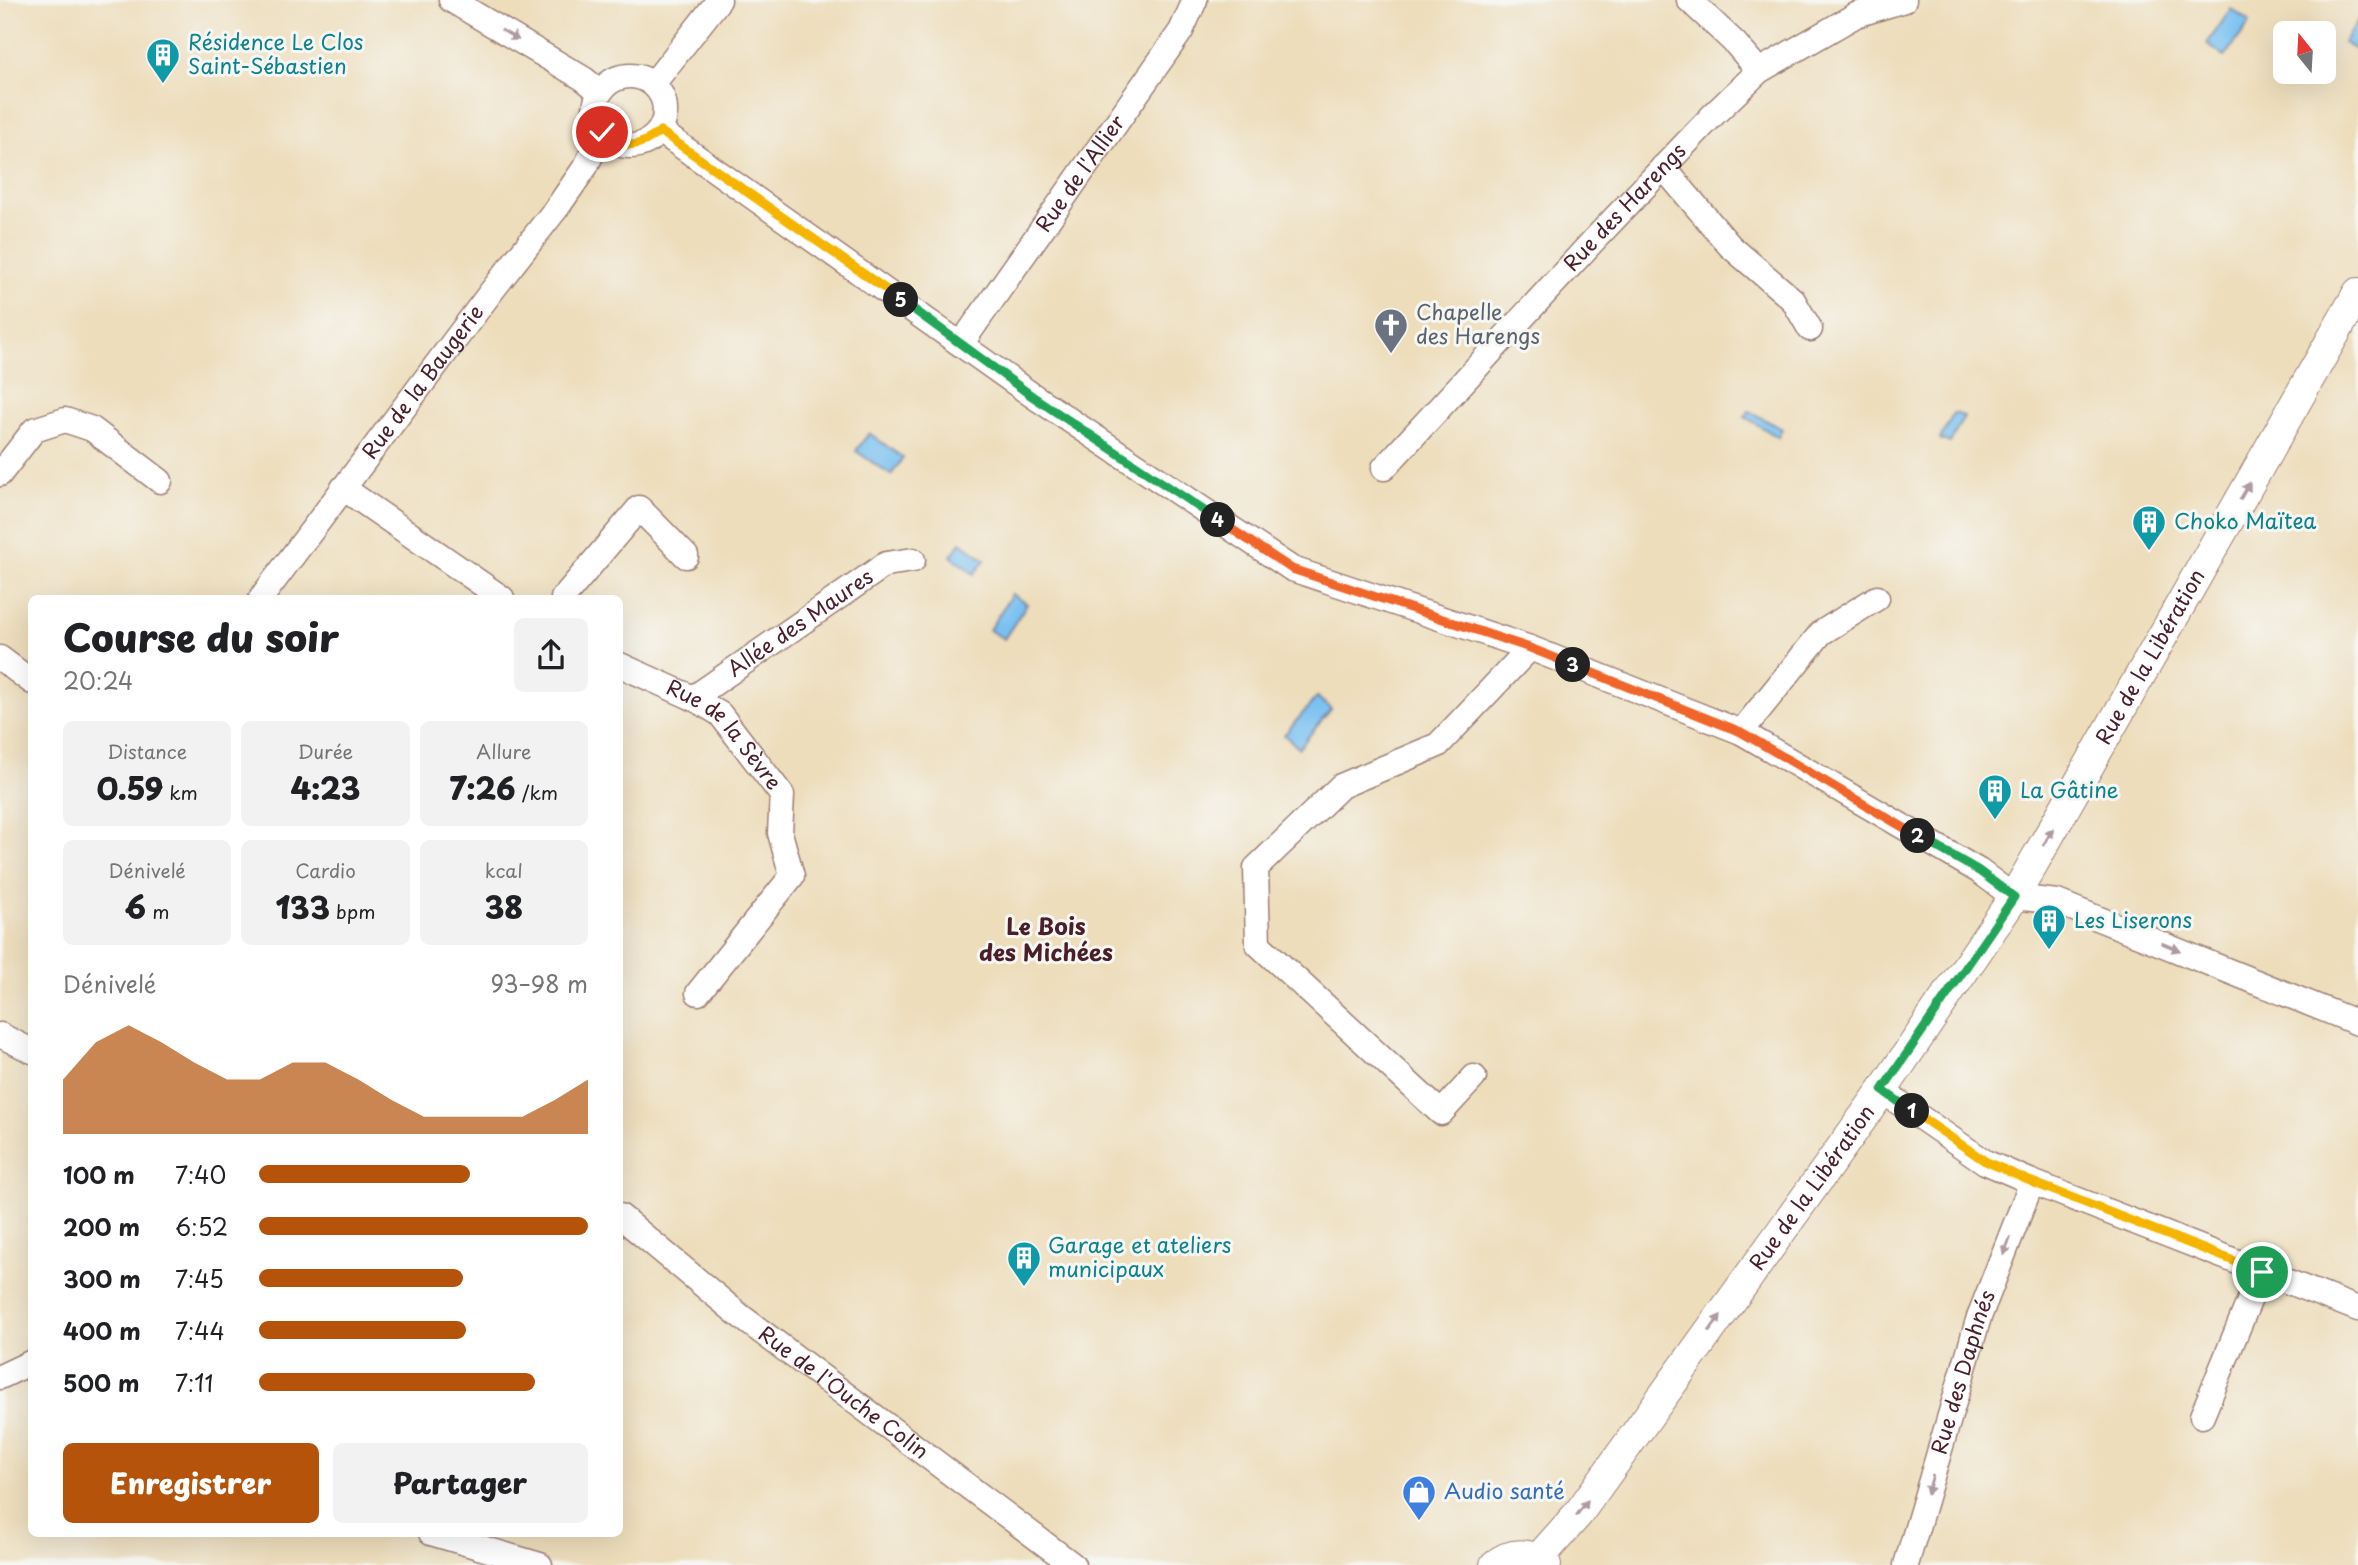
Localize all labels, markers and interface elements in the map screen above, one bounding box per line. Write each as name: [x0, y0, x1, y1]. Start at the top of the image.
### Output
north arrow: [2273, 21, 2336, 84]
map controls: [2273, 21, 2336, 84]
place label: Résidence Le Clos Saint-Sébastien: [188, 25, 363, 81]
one-way arrow: [500, 29, 519, 42]
building icon: Résidence Le Clos Saint-Sébastien: [144, 36, 182, 85]
pin: [572, 102, 632, 162]
street label: Rue de l'Allier: [1027, 107, 1132, 238]
icon: check: [583, 113, 621, 151]
street label: Rue des Harengs: [1555, 135, 1693, 278]
pin: 5: [884, 282, 918, 318]
text: 5: [894, 285, 907, 313]
place label: Chapelle des Harengs: [1416, 295, 1540, 351]
street label: Rue de la Baugerie: [353, 297, 490, 465]
church icon: Chapelle des Harengs: [1372, 306, 1410, 355]
one-way arrow: [2239, 481, 2251, 500]
pin: 4: [1200, 503, 1236, 538]
building icon: Choko Maïtea: [2130, 503, 2168, 552]
place label: Choko Maïtea: [2174, 504, 2316, 536]
text: 4: [1211, 505, 1224, 533]
street label: Allée des Maures: [720, 560, 879, 684]
street label: Rue de la Libération: [2086, 562, 2212, 750]
text: Course du soir: [63, 608, 339, 665]
button: share: [514, 618, 588, 692]
pin: 3: [1556, 648, 1590, 682]
text: 3: [1566, 650, 1579, 678]
text: 20:24: [63, 663, 133, 698]
street label: Rue de la Sèvre: [662, 670, 790, 796]
text: Distance: [107, 737, 187, 765]
text: Durée: [298, 737, 353, 765]
text: Allure: [476, 737, 531, 765]
text: 0.59: [96, 765, 163, 810]
text: 4:23: [291, 765, 360, 810]
text: 7:26: [450, 765, 516, 810]
building icon: La Gâtine: [1976, 772, 2014, 821]
place label: La Gâtine: [2020, 773, 2119, 805]
text: km: [163, 778, 198, 806]
text: /km: [516, 778, 558, 806]
pin: 2: [1900, 818, 1936, 854]
text: 2: [1911, 821, 1924, 849]
one-way arrow: [2042, 828, 2054, 847]
text: Dénivelé: [109, 856, 186, 884]
text: Cardio: [295, 856, 356, 884]
text: kcal: [485, 856, 523, 884]
text: 6: [125, 884, 146, 929]
text: 133: [275, 884, 330, 929]
text: 38: [485, 884, 523, 929]
text: m: [146, 897, 169, 925]
text: bpm: [330, 897, 376, 925]
building icon: Les Liserons: [2030, 902, 2068, 951]
place label: Les Liserons: [2074, 903, 2192, 935]
district label: Le Bois des Michées: [979, 908, 1113, 969]
one-way arrow: [2161, 942, 2182, 953]
text: Dénivelé: [63, 966, 156, 1001]
text: 93–98 m: [491, 966, 588, 1001]
pin: 1: [1895, 1094, 1930, 1128]
text: 1: [1907, 1096, 1916, 1124]
street label: Rue de la Libération: [1740, 1097, 1881, 1276]
text: 100 m: [63, 1157, 135, 1192]
text: 7:40: [175, 1157, 226, 1192]
text: 200 m: [63, 1209, 140, 1244]
text: 6:52: [175, 1209, 228, 1244]
place label: Garage et ateliers municipaux: [1048, 1228, 1231, 1284]
one-way arrow: [2002, 1235, 2013, 1256]
building icon: Garage et ateliers municipaux: [1005, 1239, 1043, 1288]
pin: [2232, 1242, 2292, 1302]
icon: arrive: [2243, 1253, 2281, 1291]
text: 300 m: [63, 1261, 141, 1296]
text: 7:45: [175, 1261, 224, 1296]
street label: Rue des Daphnés: [1921, 1285, 2002, 1458]
text: 400 m: [63, 1313, 141, 1348]
text: 7:44: [175, 1313, 225, 1348]
one-way arrow: [1708, 1314, 1722, 1332]
street label: Rue de l'Ouche Colin: [753, 1317, 936, 1466]
text: 500 m: [63, 1365, 140, 1400]
text: 7:11: [175, 1365, 214, 1400]
button: Enregistrer: [63, 1443, 319, 1523]
button: Partager: [333, 1443, 588, 1523]
shop icon: Audio santé: [1400, 1473, 1438, 1522]
place label: Audio santé: [1444, 1474, 1565, 1506]
one-way arrow: [1924, 1475, 1934, 1496]
one-way arrow: [1575, 1499, 1589, 1517]

